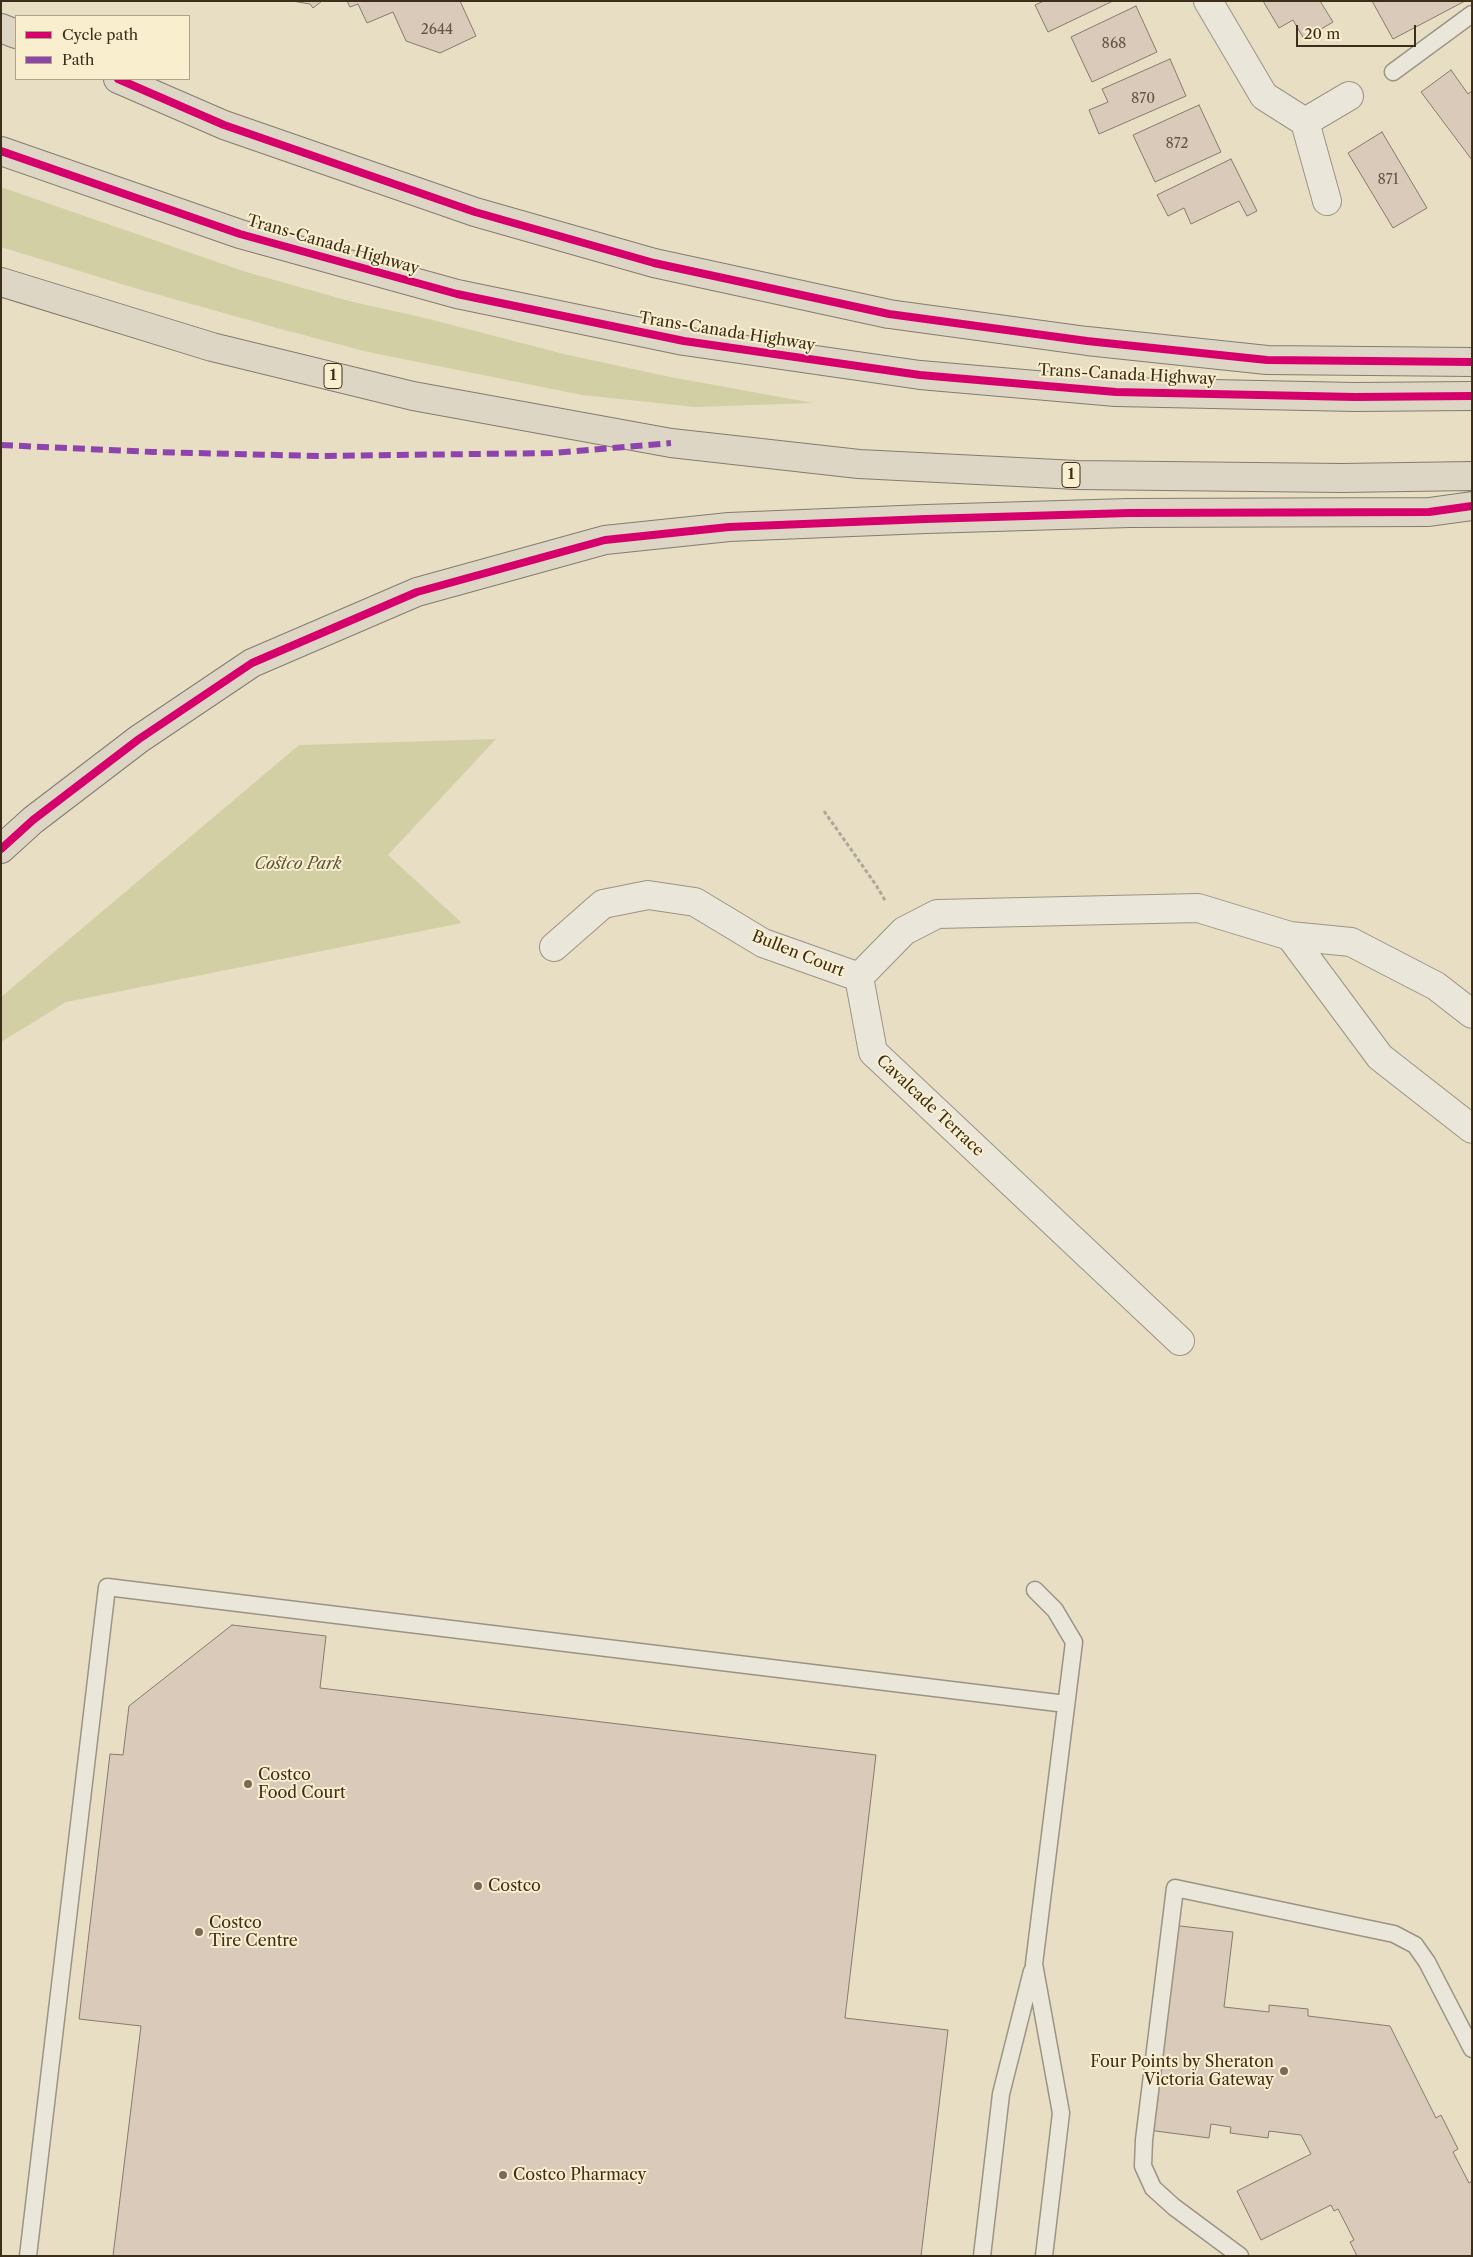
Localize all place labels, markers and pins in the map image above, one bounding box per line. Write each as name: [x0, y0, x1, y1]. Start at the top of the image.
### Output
place label: Costco Food Court: [258, 1765, 346, 1803]
marker: Costco Food Court: [242, 1778, 254, 1790]
place label: Costco: [488, 1876, 541, 1896]
marker: Costco: [472, 1880, 484, 1892]
place label: Costco Tire Centre: [209, 1913, 298, 1951]
marker: Costco Tire Centre: [193, 1926, 205, 1938]
place label: Four Points by Sheraton Victoria Gateway: [1090, 2052, 1274, 2090]
marker: Four Points by Sheraton Victoria Gateway: [1278, 2065, 1290, 2077]
place label: Costco Pharmacy: [513, 2165, 646, 2185]
marker: Costco Pharmacy: [497, 2169, 509, 2181]

